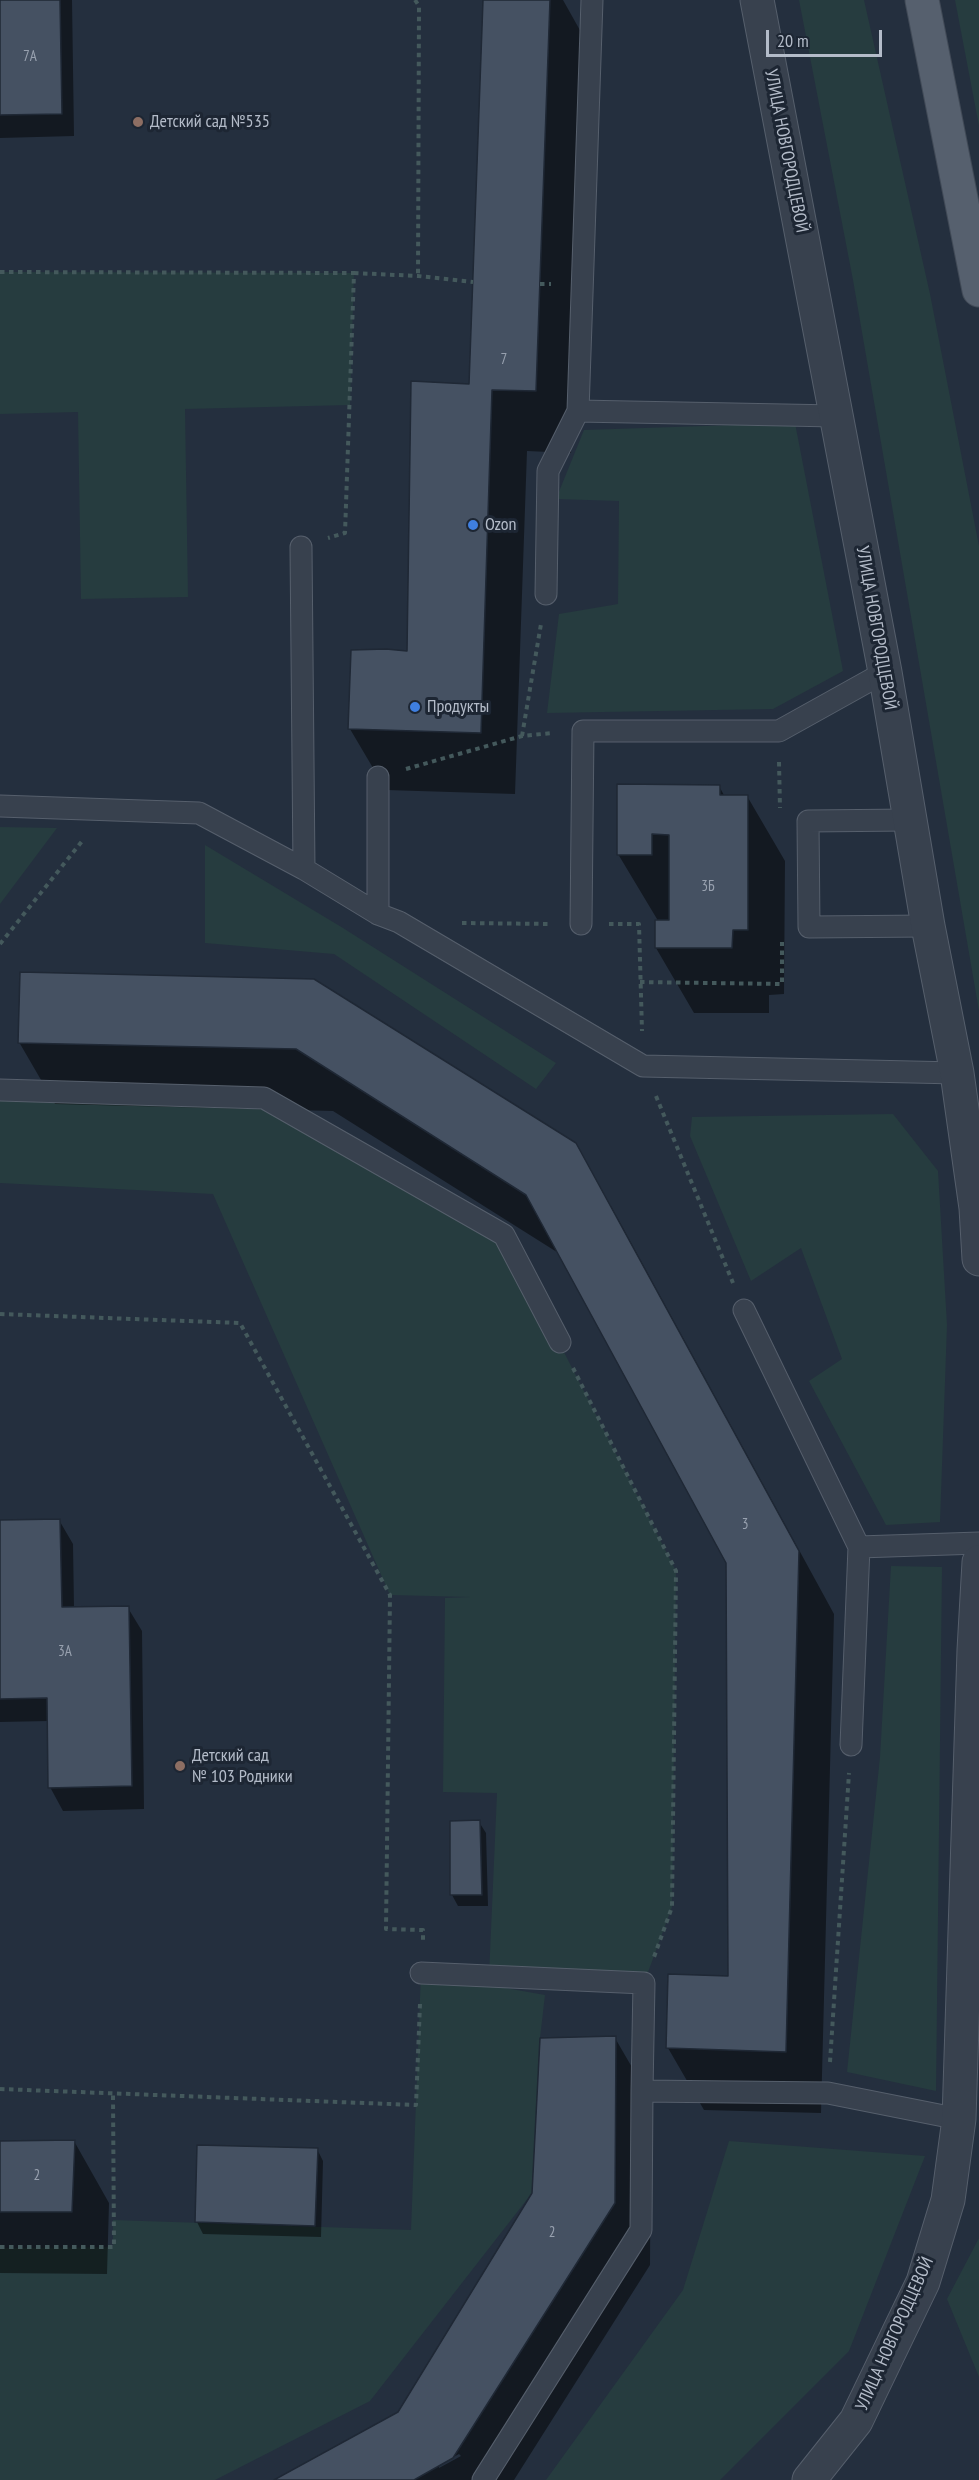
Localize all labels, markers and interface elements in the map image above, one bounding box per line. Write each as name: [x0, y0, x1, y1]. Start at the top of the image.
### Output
scale bar: [769, 18, 884, 56]
text: 20 m: [777, 29, 809, 52]
house number: 7А: [23, 48, 37, 66]
street label: УЛИЦА НОВГОРОДЦЕВОЙ: [760, 68, 812, 234]
place label: Детский сад №535: [150, 111, 270, 133]
marker: Детский сад №535: [131, 115, 145, 129]
house number: 7: [501, 351, 507, 369]
place label: Ozon: [485, 514, 517, 536]
marker: Ozon: [466, 518, 480, 532]
street label: УЛИЦА НОВГОРОДЦЕВОЙ: [851, 544, 901, 712]
place label: Продукты: [427, 696, 489, 718]
marker: Продукты: [408, 700, 422, 714]
house number: 3Б: [701, 878, 715, 896]
house number: 3: [742, 1516, 748, 1534]
house number: 3А: [58, 1643, 72, 1661]
place label: Детский сад № 103 Родники: [192, 1745, 293, 1788]
marker: Детский сад № 103 Родники: [173, 1759, 187, 1773]
house number: 2: [34, 2167, 40, 2185]
house number: 2: [549, 2224, 555, 2242]
street label: УЛИЦА НОВГОРОДЦЕВОЙ: [851, 2254, 939, 2414]

